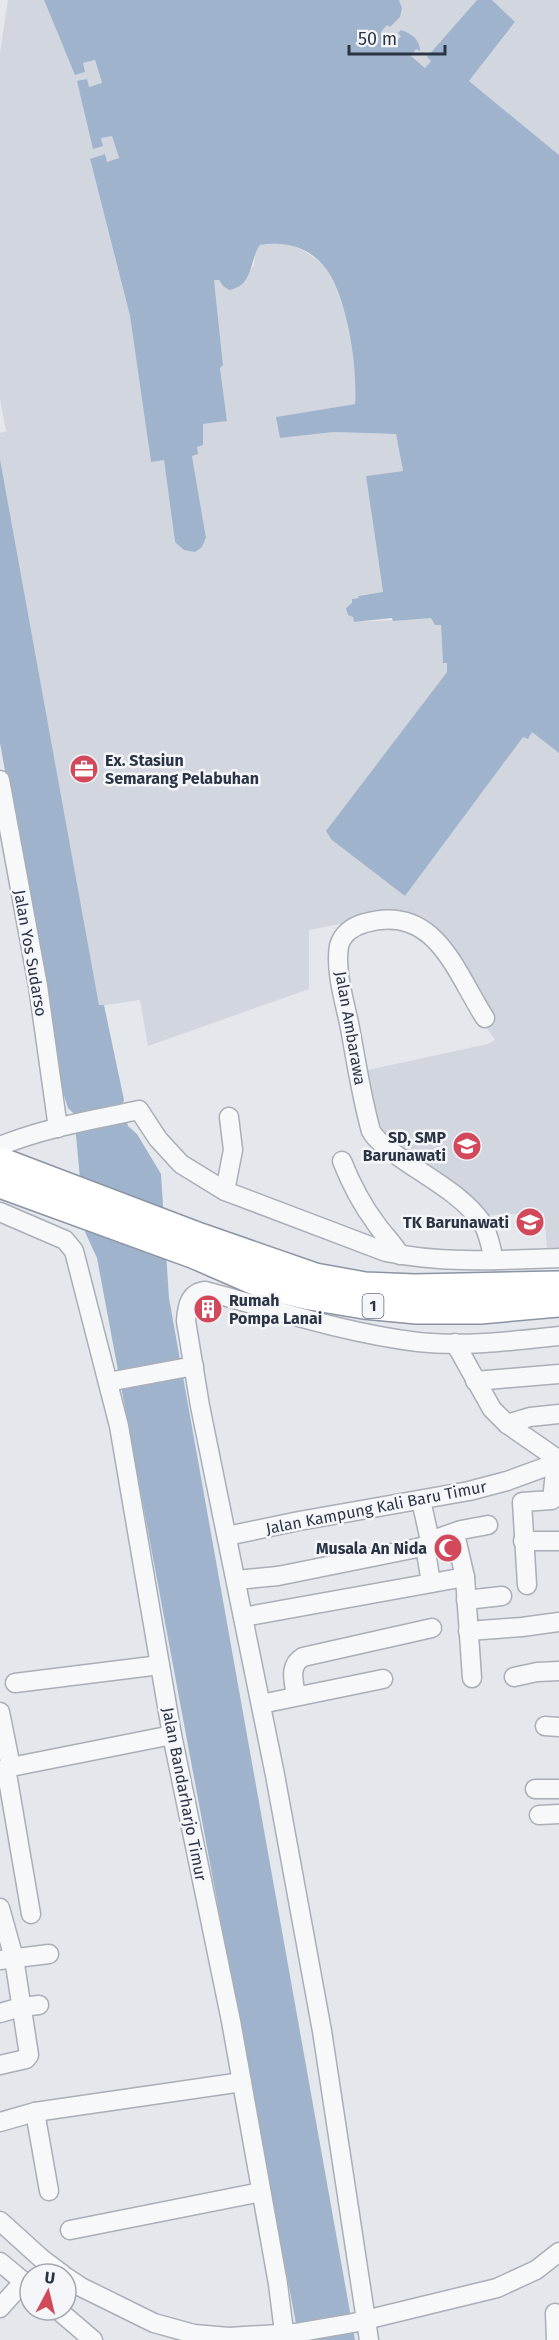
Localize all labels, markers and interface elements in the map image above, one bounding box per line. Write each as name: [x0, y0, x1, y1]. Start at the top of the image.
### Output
scale bar: [349, 18, 445, 56]
text: 50 m: [358, 28, 397, 50]
place label: Ex. Stasiun Semarang Pelabuhan: [105, 751, 259, 788]
office icon: Ex. Stasiun Semarang Pelabuhan: [68, 753, 100, 785]
street label: Jalan Yos Sudarso: [10, 888, 51, 1018]
street label: Jalan Ambarawa: [331, 970, 370, 1087]
place label: SD, SMP Barunawati: [363, 1128, 446, 1165]
school or university icon: SD, SMP Barunawati: [451, 1130, 483, 1162]
school or university icon: TK Barunawati: [514, 1206, 546, 1238]
place label: TK Barunawati: [403, 1213, 509, 1232]
place label: Rumah Pompa Lanai: [229, 1291, 322, 1328]
building icon: Rumah Pompa Lanai: [192, 1293, 224, 1325]
road number: 1: [362, 1294, 384, 1318]
street label: Jalan Kampung Kali Baru Timur: [264, 1477, 489, 1538]
mosque icon: Musala An Nida: [432, 1532, 464, 1564]
place label: Musala An Nida: [316, 1539, 427, 1558]
street label: Jalan Bandarharjo Timur: [158, 1706, 211, 1883]
north arrow: [18, 2262, 78, 2322]
text: U: [43, 2268, 56, 2288]

